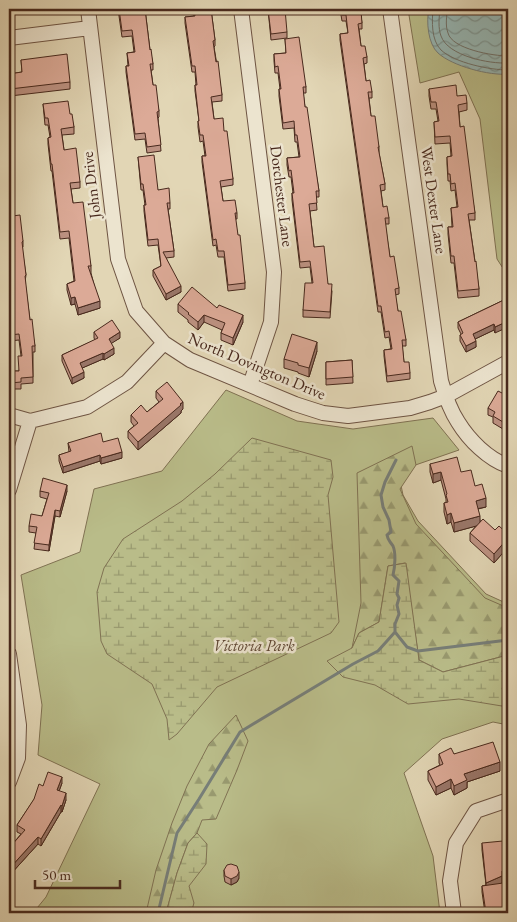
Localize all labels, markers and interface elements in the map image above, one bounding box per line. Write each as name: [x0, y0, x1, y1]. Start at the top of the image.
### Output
street label: Dorchester Lane: [265, 144, 299, 248]
street label: West Dexter Lane: [416, 145, 452, 255]
street label: John Drive: [76, 150, 106, 222]
street label: North Dovington Drive: [185, 328, 329, 404]
park label: Victoria Park: [213, 635, 296, 656]
scale bar: [35, 857, 120, 889]
text: 50 m: [42, 865, 71, 884]

